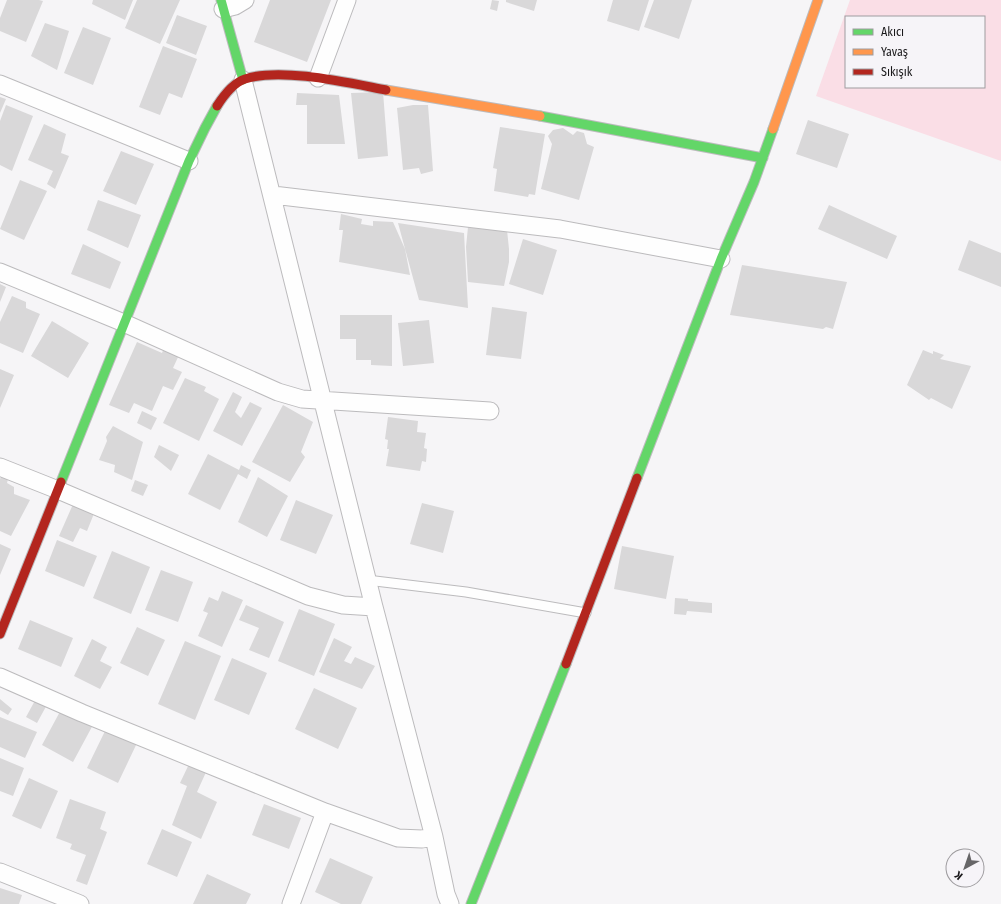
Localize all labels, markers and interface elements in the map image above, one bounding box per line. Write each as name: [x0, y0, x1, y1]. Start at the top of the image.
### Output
legend: [845, 16, 985, 88]
text: Akıcı: [881, 25, 904, 39]
text: Yavaş: [881, 45, 908, 59]
text: Sıkışık: [881, 65, 913, 79]
north arrow: [945, 848, 985, 888]
text: K: [952, 868, 966, 882]

